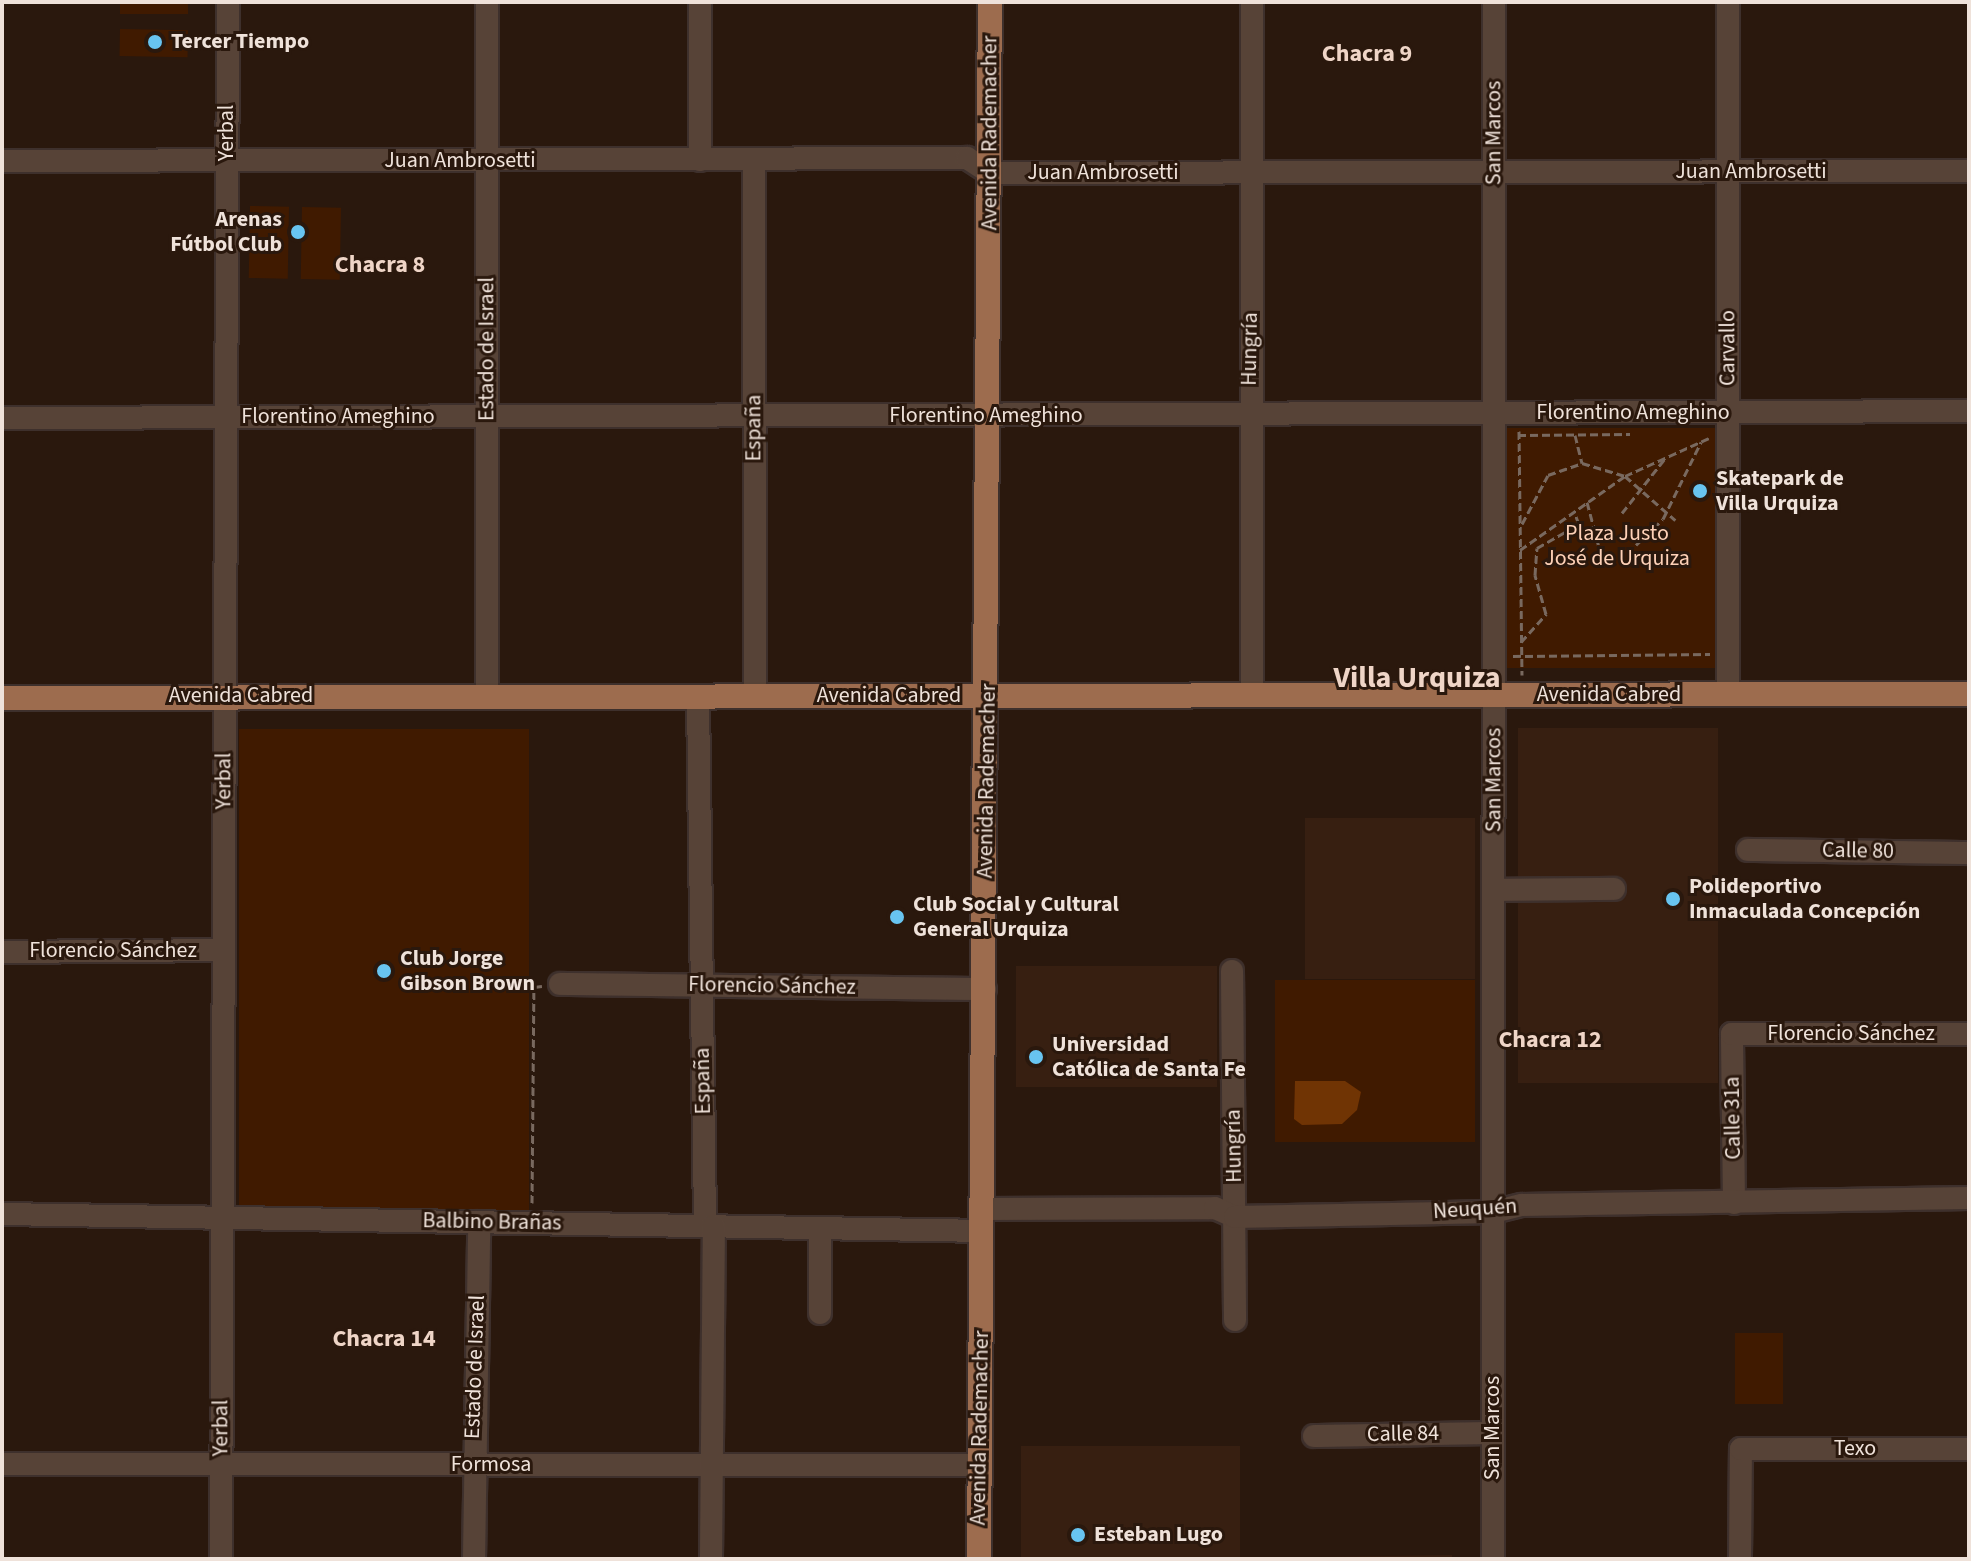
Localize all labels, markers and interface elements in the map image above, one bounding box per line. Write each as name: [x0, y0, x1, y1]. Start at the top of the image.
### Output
place label: Tercer Tiempo: [171, 29, 309, 55]
marker: Tercer Tiempo: [146, 33, 164, 51]
street label: Avenida Rademacher: [977, 36, 1003, 230]
district label: Chacra 9: [1322, 40, 1412, 68]
street label: San Marcos: [1481, 81, 1507, 185]
street label: Yerbal: [214, 105, 240, 161]
street label: Juan Ambrosetti: [384, 148, 536, 174]
street label: Juan Ambrosetti: [1675, 159, 1827, 185]
street label: Juan Ambrosetti: [1027, 160, 1179, 186]
place label: Arenas Fútbol Club: [170, 206, 282, 258]
marker: Arenas Fútbol Club: [289, 223, 307, 241]
district label: Chacra 8: [335, 251, 425, 279]
street label: Estado de Israel: [474, 277, 500, 421]
street label: Carvallo: [1715, 310, 1741, 386]
street label: Hungría: [1236, 312, 1264, 386]
street label: España: [741, 395, 767, 461]
street label: Florentino Ameghino: [1536, 400, 1730, 426]
street label: Florentino Ameghino: [889, 403, 1083, 429]
street label: Florentino Ameghino: [241, 404, 435, 430]
place label: Skatepark de Villa Urquiza: [1716, 465, 1844, 516]
marker: Skatepark de Villa Urquiza: [1691, 482, 1709, 500]
park label: Plaza Justo José de Urquiza: [1544, 520, 1690, 572]
district label: Villa Urquiza: [1333, 660, 1501, 696]
street label: Avenida Cabred: [1537, 682, 1681, 708]
street label: Avenida Cabred: [169, 683, 313, 709]
street label: Avenida Cabred: [817, 683, 961, 709]
street label: Avenida Rademacher: [972, 684, 1002, 878]
street label: San Marcos: [1481, 728, 1507, 832]
street label: Yerbal: [211, 753, 237, 809]
street label: Calle 80: [1822, 837, 1894, 865]
place label: Polideportivo Inmaculada Concepción: [1689, 873, 1920, 924]
marker: Polideportivo Inmaculada Concepción: [1664, 890, 1682, 908]
place label: Club Social y Cultural General Urquiza: [913, 891, 1119, 942]
marker: Club Social y Cultural General Urquiza: [888, 908, 906, 926]
street label: Florencio Sánchez: [29, 938, 197, 964]
place label: Club Jorge Gibson Brown: [400, 945, 535, 996]
marker: Club Jorge Gibson Brown: [375, 962, 393, 980]
street label: Florencio Sánchez: [688, 971, 856, 1001]
street label: Florencio Sánchez: [1767, 1021, 1935, 1047]
district label: Chacra 12: [1498, 1026, 1602, 1054]
place label: Universidad Católica de Santa Fe: [1052, 1031, 1246, 1082]
street label: España: [689, 1047, 717, 1115]
marker: Universidad Católica de Santa Fe: [1027, 1048, 1045, 1066]
street label: Calle 31a: [1719, 1076, 1747, 1160]
street label: Hungría: [1220, 1109, 1248, 1183]
street label: Neuquén: [1432, 1193, 1518, 1225]
street label: Balbino Brañas: [422, 1208, 562, 1236]
street label: Estado de Israel: [459, 1294, 491, 1440]
district label: Chacra 14: [332, 1325, 436, 1353]
street label: Avenida Rademacher: [965, 1331, 995, 1525]
street label: San Marcos: [1480, 1376, 1506, 1480]
street label: Yerbal: [208, 1400, 234, 1456]
street label: Calle 84: [1367, 1420, 1439, 1448]
street label: Texo: [1834, 1436, 1876, 1462]
street label: Formosa: [451, 1452, 531, 1478]
place label: Esteban Lugo: [1094, 1522, 1223, 1548]
marker: Esteban Lugo: [1069, 1526, 1087, 1544]

